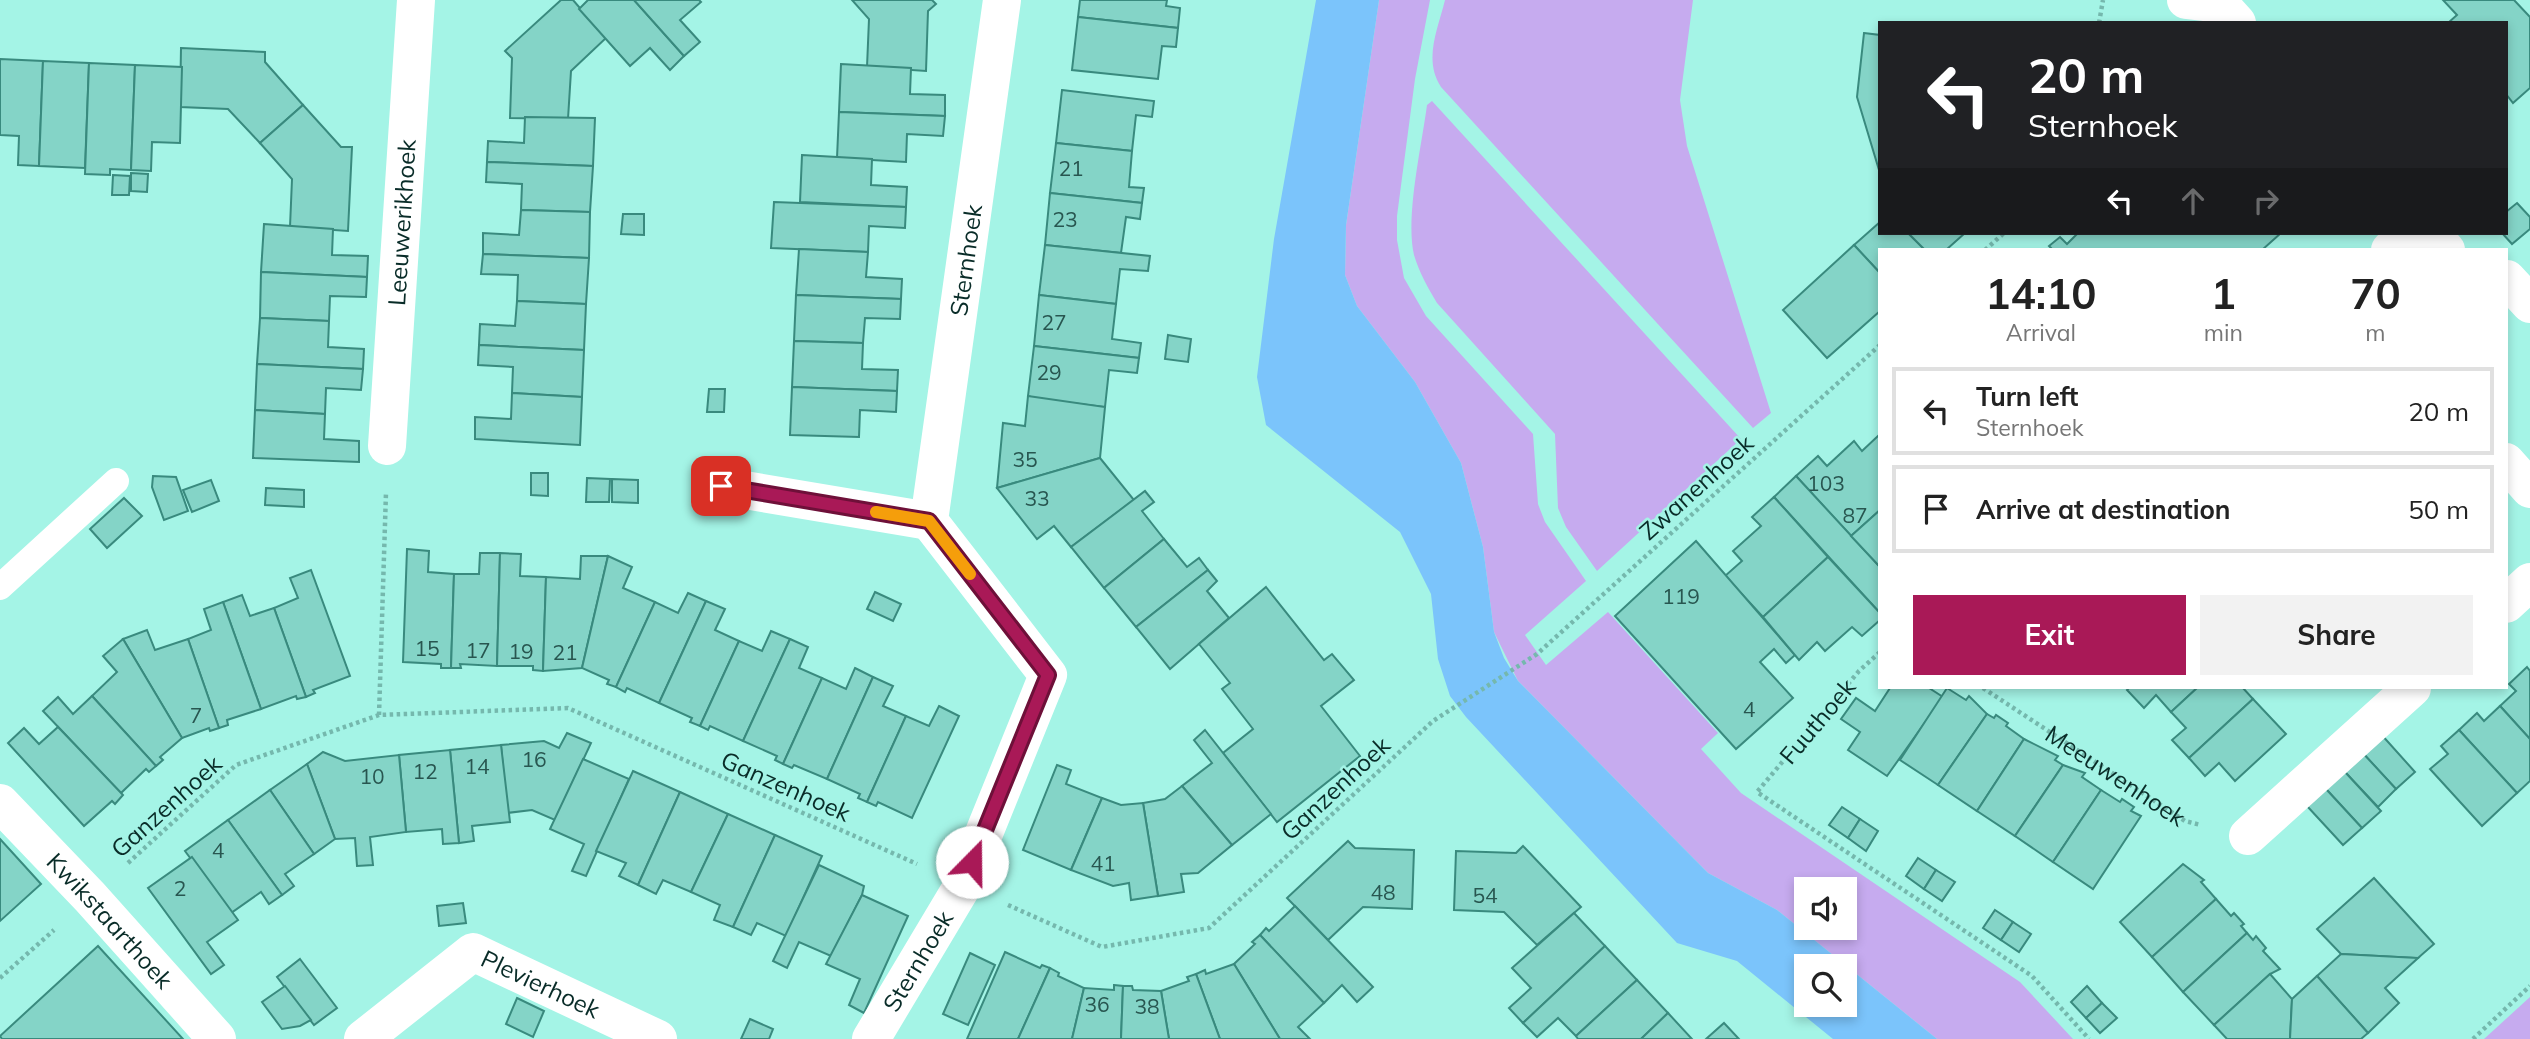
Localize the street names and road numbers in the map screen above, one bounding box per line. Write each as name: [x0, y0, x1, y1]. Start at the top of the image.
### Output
street label: Leeuwerikhoek: [381, 138, 422, 307]
street label: Sternhoek: [943, 202, 988, 318]
street label: Zwanenhoek: [1633, 428, 1760, 546]
street label: Fuuthoek: [1773, 672, 1862, 770]
street label: Meeuwenhoek: [2040, 718, 2192, 833]
street label: Ganzenhoek: [1274, 729, 1396, 846]
street label: Ganzenhoek: [717, 744, 856, 828]
street label: Ganzenhoek: [104, 748, 228, 863]
street label: Kwikstaarthoek: [41, 846, 180, 995]
street label: Sternhoek: [876, 904, 960, 1017]
street label: Plevierhoek: [476, 943, 605, 1025]

